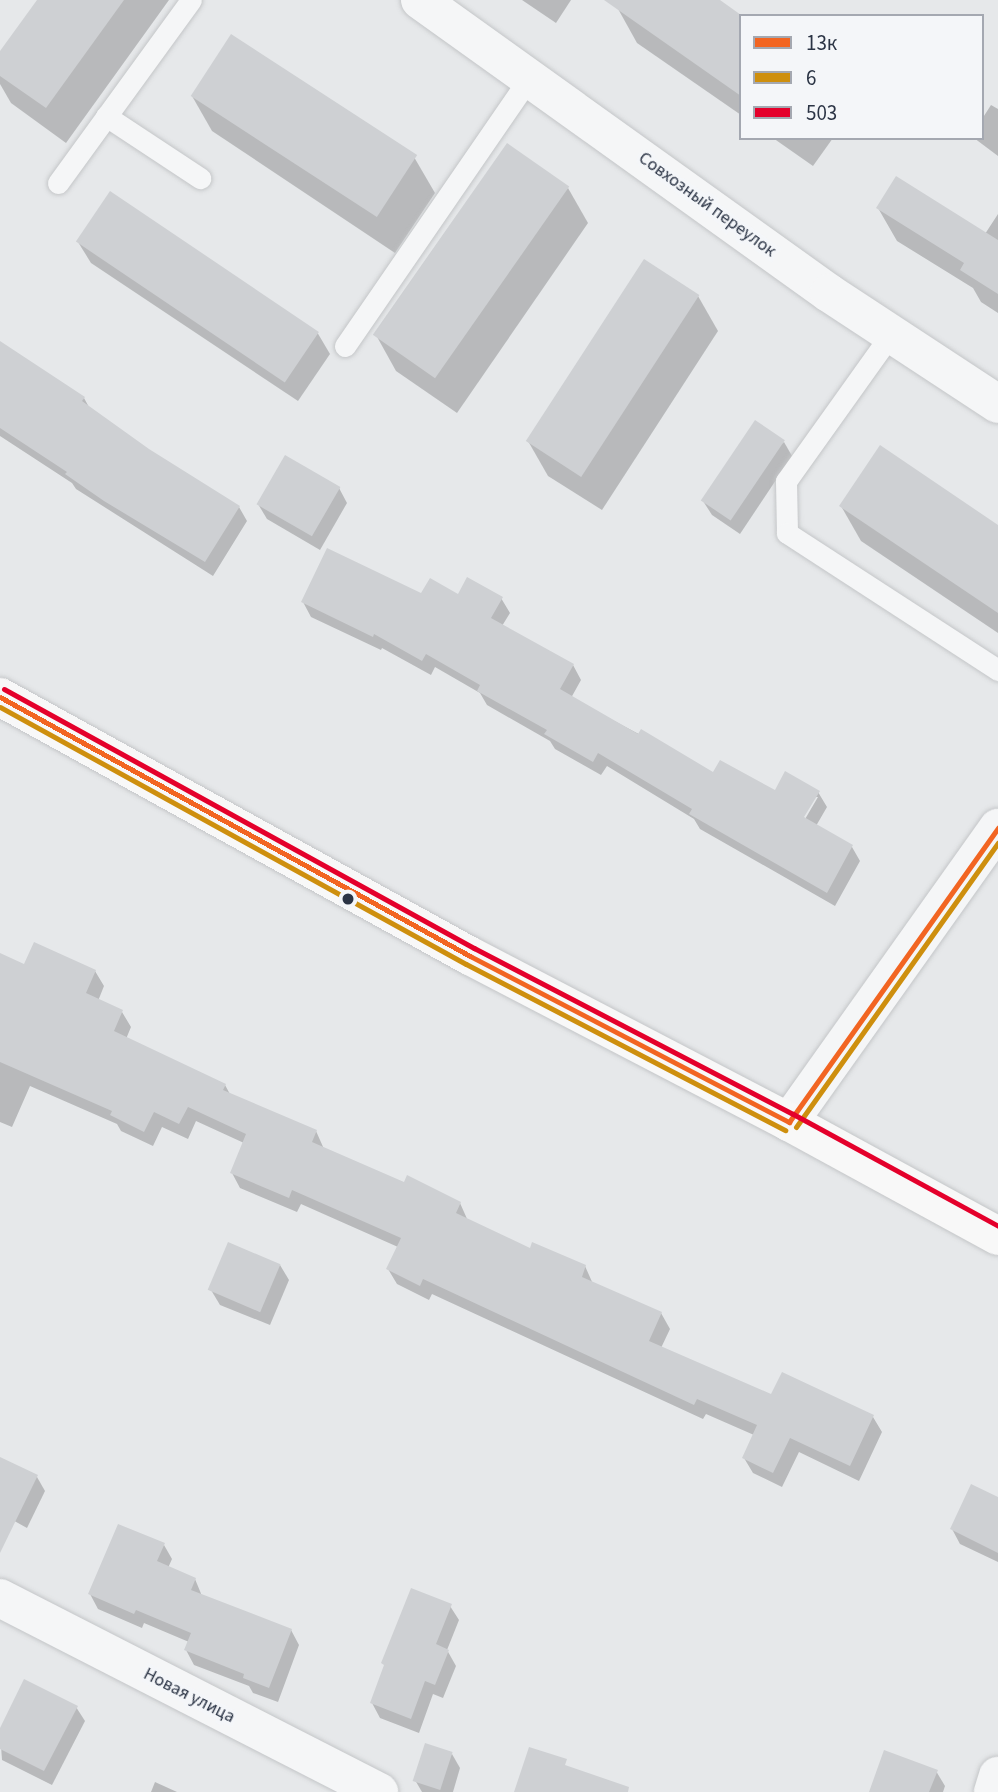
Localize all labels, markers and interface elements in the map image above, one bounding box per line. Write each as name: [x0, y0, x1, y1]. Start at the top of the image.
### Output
legend: [739, 14, 984, 140]
text: 13к: [806, 28, 837, 58]
text: 6: [806, 63, 816, 93]
text: 503: [806, 98, 837, 128]
street label: Совхозный переулок: [634, 148, 780, 262]
unlabelled marker: [341, 892, 355, 906]
street label: Новая улица: [140, 1664, 238, 1728]

